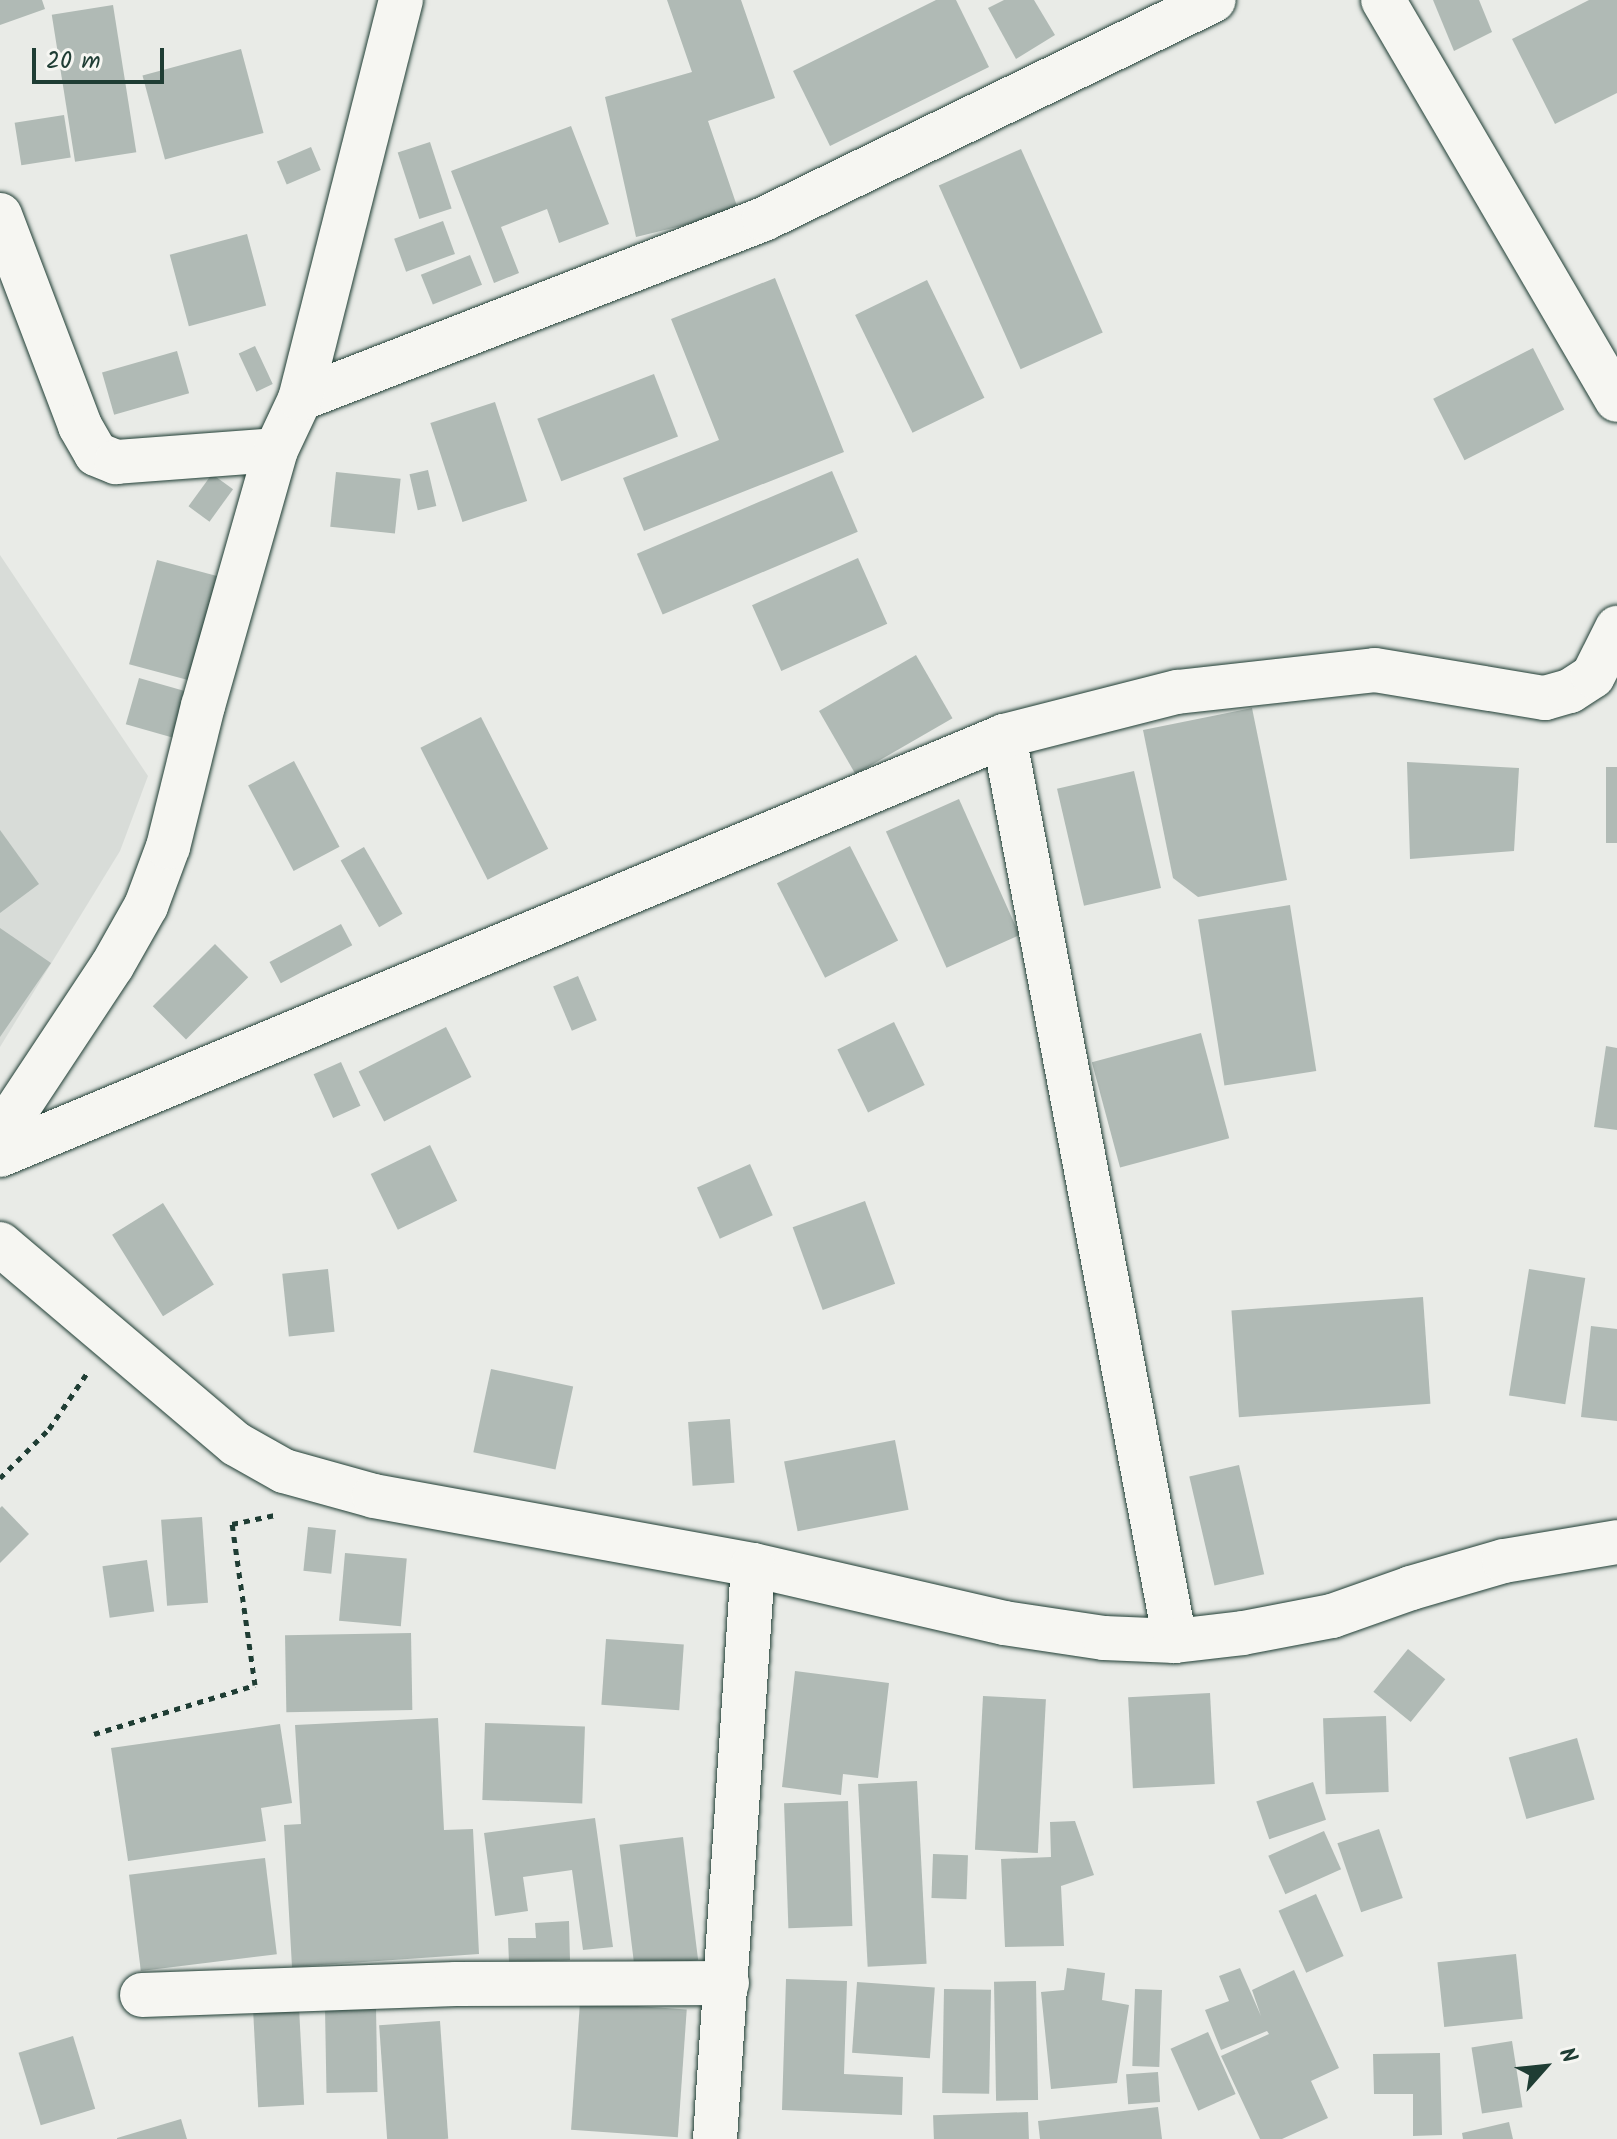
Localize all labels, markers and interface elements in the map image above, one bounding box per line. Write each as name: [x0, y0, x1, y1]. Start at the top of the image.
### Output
scale bar: [36, 32, 168, 82]
text: 20 m: [46, 42, 101, 81]
north arrow: [1505, 2027, 1585, 2107]
text: N: [1548, 2042, 1586, 2070]

